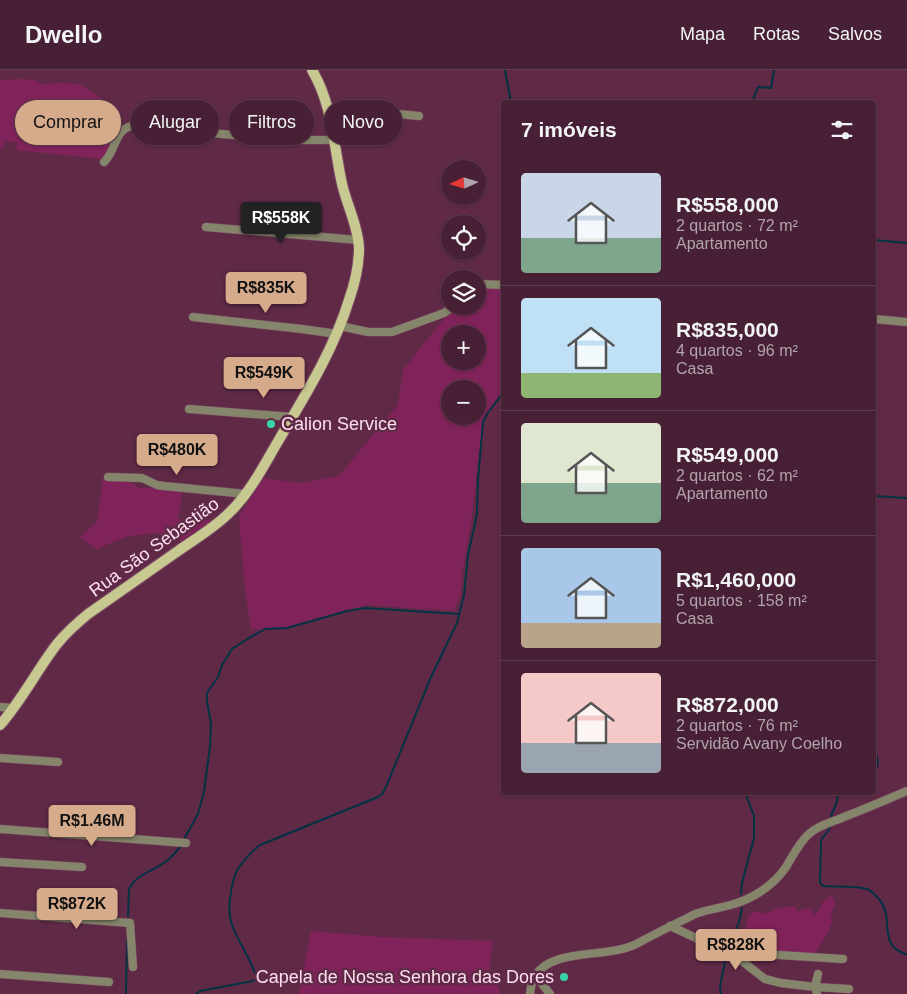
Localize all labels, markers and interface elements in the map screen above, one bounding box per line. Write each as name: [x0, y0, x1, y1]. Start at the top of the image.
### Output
text: Dwello: [25, 21, 102, 48]
text: Mapa: [680, 24, 725, 44]
text: Rotas: [753, 24, 800, 44]
text: Salvos: [828, 24, 882, 44]
chip: Comprar: [15, 100, 121, 145]
chip: Alugar: [131, 100, 219, 145]
chip: Filtros: [229, 100, 314, 145]
chip: Novo: [324, 100, 402, 145]
icon: filters: [828, 116, 856, 144]
text: 7 imóveis: [521, 118, 617, 141]
north arrow: [441, 160, 486, 205]
map controls: [441, 160, 486, 425]
icon: home: [561, 193, 621, 253]
text: R$558,000: [676, 193, 779, 216]
pin: R$558K: [240, 202, 322, 244]
text: R$558K: [252, 209, 310, 226]
button: locate: [441, 215, 486, 260]
text: 2 quartos · 72 m²: [676, 217, 798, 234]
text: Apartamento: [676, 235, 768, 252]
button: layers: [441, 270, 486, 315]
pin: R$835K: [225, 272, 307, 314]
text: R$835K: [237, 279, 295, 296]
icon: home: [561, 318, 621, 378]
text: R$835,000: [676, 318, 779, 341]
button: +: [441, 325, 486, 370]
text: 4 quartos · 96 m²: [676, 342, 798, 359]
pin: R$549K: [223, 356, 305, 399]
text: Casa: [676, 360, 713, 377]
text: R$549K: [235, 364, 293, 381]
button: −: [441, 380, 486, 425]
place label: Calion Service: [281, 414, 397, 434]
marker: Calion Service: [265, 418, 277, 430]
pin: R$480K: [136, 434, 218, 476]
text: R$480K: [148, 441, 206, 458]
icon: home: [561, 443, 621, 503]
text: R$549,000: [676, 443, 779, 466]
text: 2 quartos · 62 m²: [676, 467, 798, 484]
text: Apartamento: [676, 485, 768, 502]
street label: Rua São Sebastião: [85, 493, 223, 601]
icon: home: [561, 568, 621, 628]
text: R$1,460,000: [676, 568, 796, 591]
text: 5 quartos · 158 m²: [676, 592, 807, 609]
text: Casa: [676, 610, 713, 627]
icon: home: [561, 693, 621, 753]
text: R$872,000: [676, 693, 779, 716]
text: 2 quartos · 76 m²: [676, 717, 798, 734]
text: Servidão Avany Coelho: [676, 735, 842, 752]
pin: R$1.46M: [46, 804, 138, 847]
text: R$1.46M: [60, 812, 124, 829]
pin: R$872K: [36, 888, 118, 930]
text: R$872K: [48, 895, 106, 912]
pin: R$828K: [695, 928, 777, 971]
text: R$828K: [707, 936, 765, 953]
place label: Capela de Nossa Senhora das Dores: [256, 967, 554, 987]
marker: Capela de Nossa Senhora das Dores: [558, 971, 570, 983]

